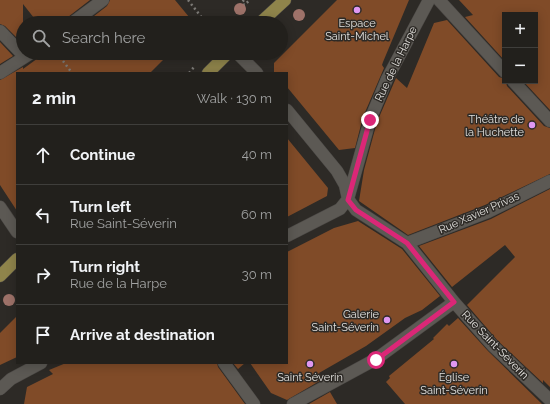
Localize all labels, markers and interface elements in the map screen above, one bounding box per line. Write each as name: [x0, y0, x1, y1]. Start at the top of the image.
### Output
marker: Espace Saint-Michel: [352, 5, 362, 15]
map controls: [502, 12, 538, 84]
button: +: [502, 12, 538, 48]
search box: [16, 16, 288, 60]
place label: Espace Saint-Michel: [325, 17, 389, 43]
street label: Rue de la Harpe: [372, 24, 420, 104]
icon: search: [30, 27, 52, 49]
text: Search here: [62, 29, 145, 47]
button: −: [502, 48, 538, 84]
text: 2 min: [32, 88, 76, 108]
text: Walk · 130 m: [197, 91, 272, 106]
route end: [361, 111, 379, 129]
place label: Théâtre de la Huchette: [465, 113, 525, 139]
marker: Théâtre de la Huchette: [527, 120, 537, 130]
icon: ahead: [32, 144, 54, 166]
text: Continue: [70, 146, 135, 164]
text: 40 m: [242, 147, 272, 162]
street label: Rue Xavier Privas: [437, 189, 521, 237]
text: Turn left: [70, 198, 131, 216]
icon: left: [32, 204, 54, 226]
text: 60 m: [241, 207, 272, 222]
text: Rue Saint-Séverin: [70, 216, 177, 231]
text: Turn right: [70, 258, 140, 276]
icon: right: [32, 264, 54, 286]
text: 30 m: [242, 267, 272, 282]
text: Rue de la Harpe: [70, 276, 167, 291]
place label: Galerie Saint-Séverin: [312, 308, 380, 334]
street label: Rue Saint-Séverin: [459, 308, 531, 382]
marker: Galerie Saint-Séverin: [382, 315, 392, 325]
icon: arrive: [32, 324, 54, 346]
text: Arrive at destination: [70, 326, 215, 344]
route start: [367, 351, 385, 369]
marker: Saint Séverin: [305, 359, 315, 369]
marker: Église Saint-Séverin: [449, 359, 459, 369]
place label: Église Saint-Séverin: [420, 370, 488, 397]
place label: Saint Séverin: [277, 371, 343, 384]

